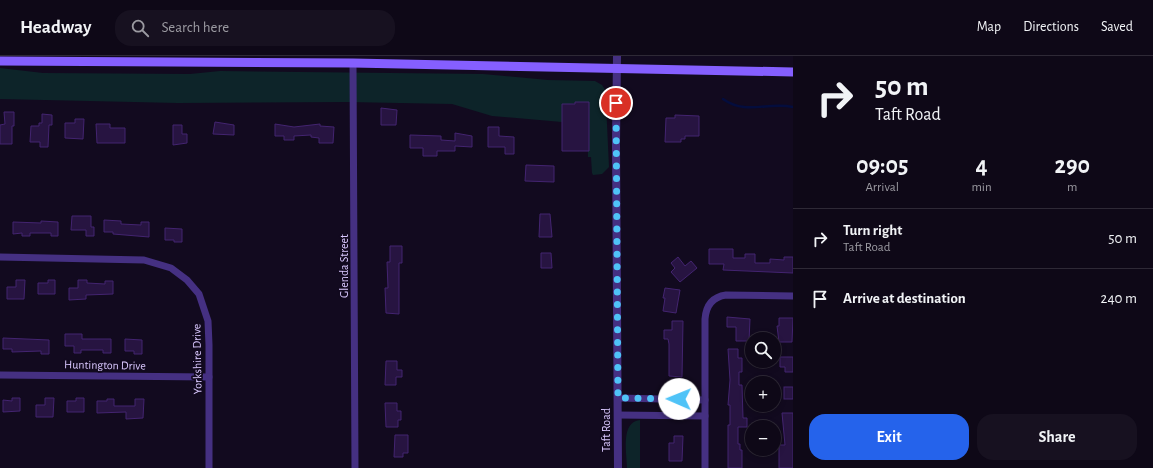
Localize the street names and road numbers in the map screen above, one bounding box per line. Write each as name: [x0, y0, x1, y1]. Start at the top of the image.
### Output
street label: Glenda Street: [338, 234, 350, 298]
street label: Yorkshire Drive: [190, 324, 204, 394]
street label: Huntington Drive: [64, 358, 146, 372]
street label: Taft Road: [600, 408, 612, 452]

